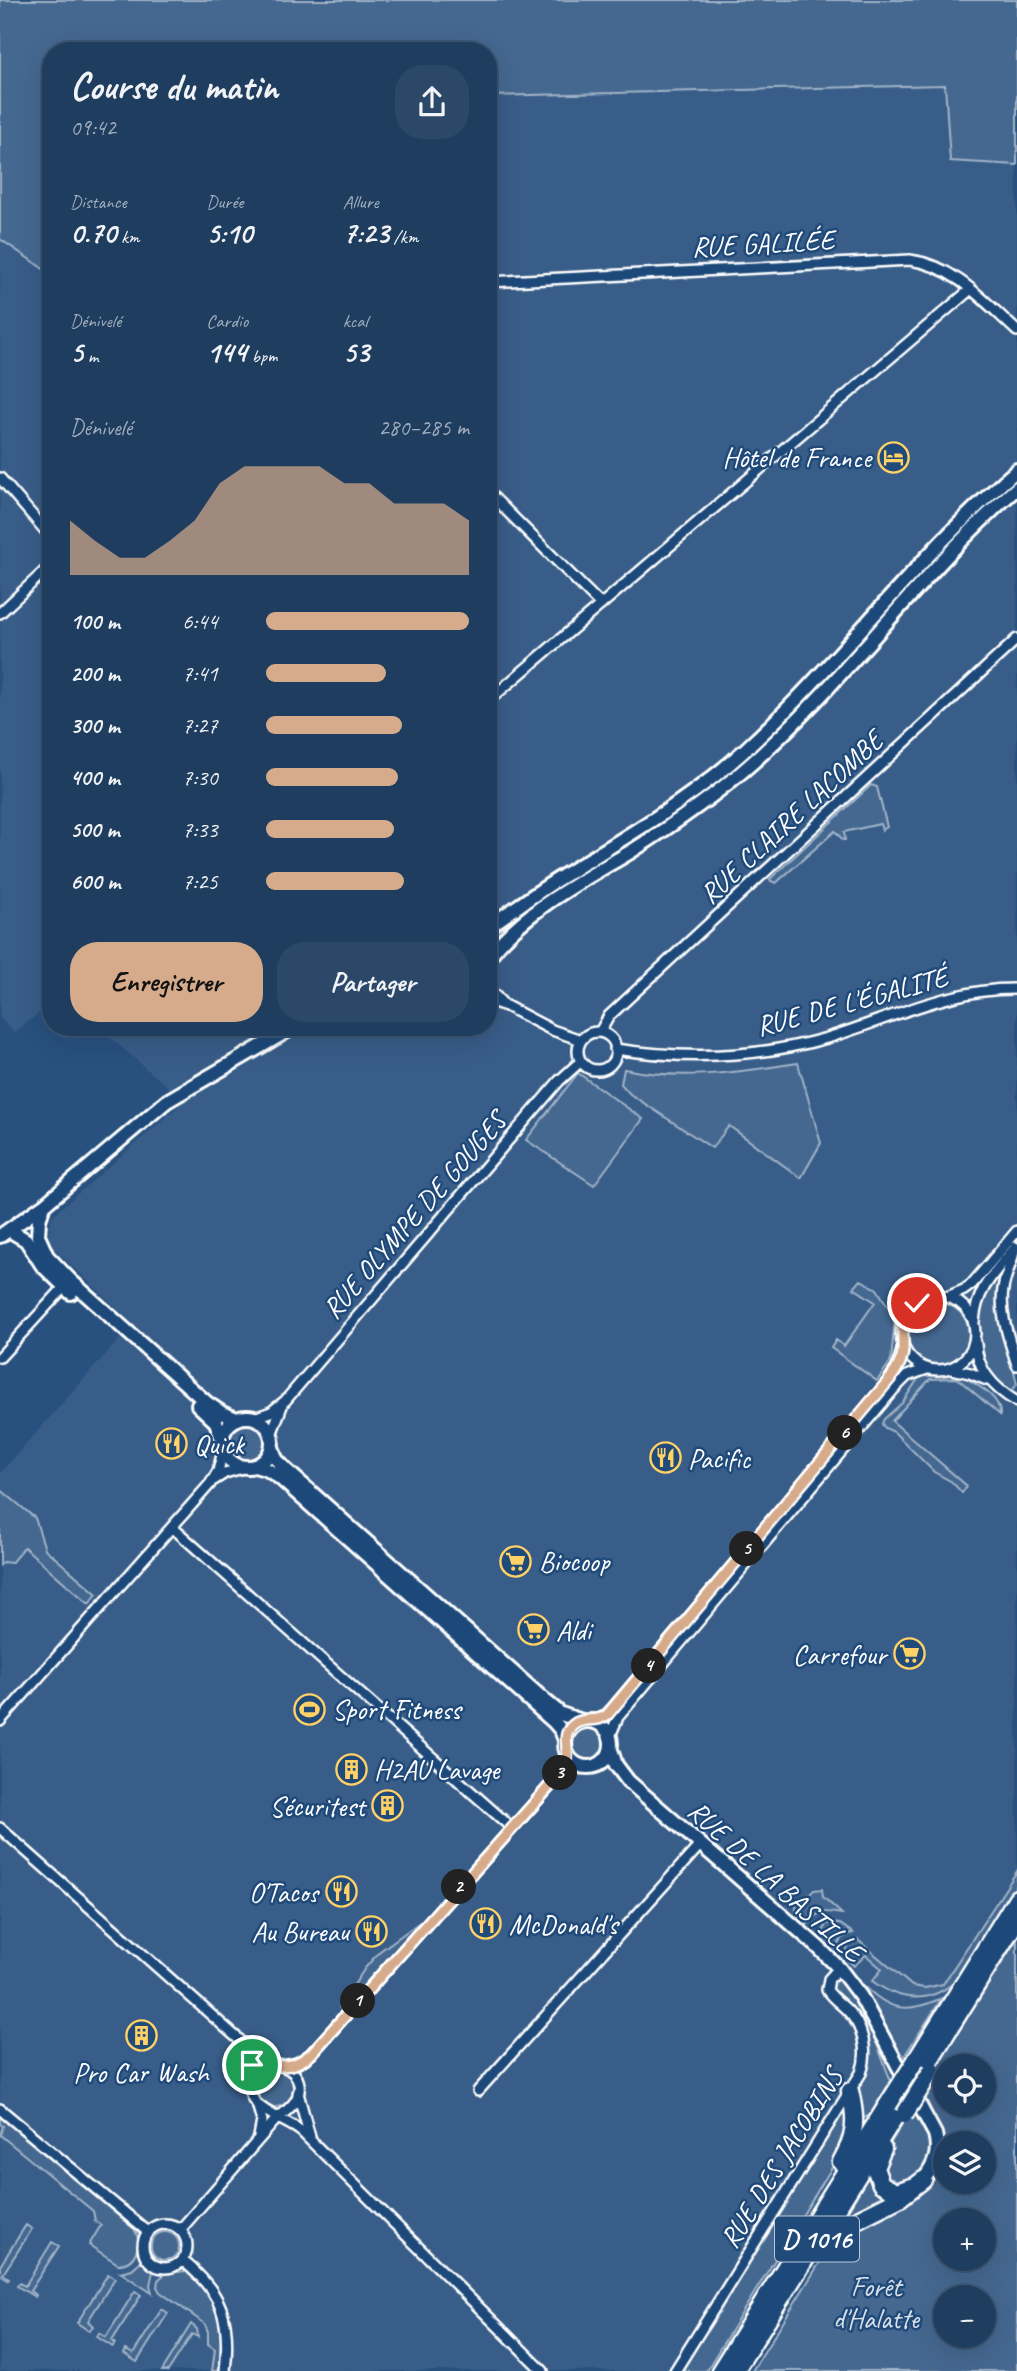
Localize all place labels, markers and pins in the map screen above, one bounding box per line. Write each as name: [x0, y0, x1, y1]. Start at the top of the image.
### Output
place label: Hôtel de France: [722, 440, 873, 475]
hotel icon: Hôtel de France: [877, 440, 911, 474]
pin: [887, 1273, 947, 1333]
pin: 6: [828, 1416, 862, 1450]
restaurant icon: Quick: [154, 1427, 188, 1461]
place label: Quick: [194, 1427, 246, 1462]
restaurant icon: Pacific: [648, 1441, 682, 1475]
place label: Pacific: [688, 1441, 751, 1476]
pin: 5: [730, 1532, 764, 1566]
supermarket icon: Biocoop: [499, 1544, 533, 1578]
place label: Biocoop: [539, 1544, 611, 1579]
supermarket icon: Aldi: [516, 1613, 550, 1647]
place label: Aldi: [556, 1613, 595, 1648]
place label: Carrefour: [793, 1637, 889, 1672]
supermarket icon: Carrefour: [892, 1637, 926, 1671]
pin: 4: [632, 1648, 666, 1684]
sports icon: Sport Fitness: [292, 1692, 326, 1726]
place label: Sport Fitness: [332, 1692, 463, 1727]
building icon: H2AU Lavage: [334, 1752, 368, 1786]
place label: H2AU Lavage: [374, 1752, 501, 1787]
pin: 3: [542, 1756, 578, 1790]
place label: Sécuritest: [269, 1789, 368, 1824]
building icon: Sécuritest: [371, 1789, 405, 1823]
pin: 2: [442, 1870, 476, 1904]
place label: O'Tacos: [249, 1875, 320, 1910]
restaurant icon: O'Tacos: [324, 1875, 358, 1909]
restaurant icon: McDonald's: [469, 1907, 503, 1941]
place label: McDonald's: [509, 1907, 620, 1942]
place label: Au Bureau: [251, 1914, 351, 1949]
restaurant icon: Au Bureau: [355, 1914, 389, 1948]
pin: 1: [340, 1983, 376, 2018]
building icon: Pro Car Wash: [124, 2018, 158, 2052]
pin: [222, 2035, 282, 2095]
place label: Pro Car Wash: [73, 2055, 211, 2090]

